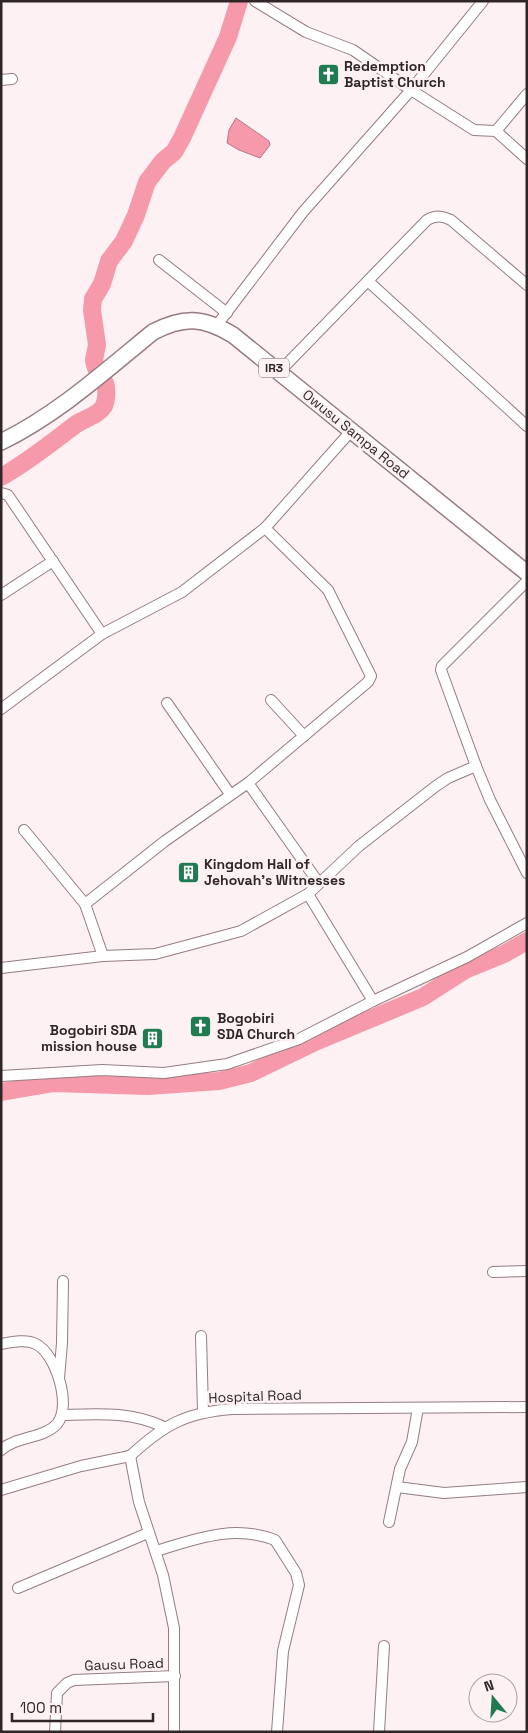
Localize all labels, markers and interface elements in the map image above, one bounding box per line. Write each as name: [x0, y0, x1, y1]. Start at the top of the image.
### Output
place label: Redemption Baptist Church: [344, 57, 446, 91]
church icon: Redemption Baptist Church: [316, 62, 340, 86]
road number: IR3: [259, 358, 289, 378]
street label: Owusu Sampa Road: [299, 385, 413, 483]
place label: Kingdom Hall of Jehovah's Witnesses: [204, 855, 345, 889]
building icon: Kingdom Hall of Jehovah's Witnesses: [176, 860, 200, 884]
place label: Bogobiri SDA Church: [217, 1009, 295, 1043]
church icon: Bogobiri SDA Church: [189, 1014, 213, 1038]
place label: Bogobiri SDA mission house: [41, 1021, 137, 1055]
building icon: Bogobiri SDA mission house: [141, 1026, 165, 1050]
street label: Hospital Road: [208, 1385, 302, 1407]
street label: Gausu Road: [84, 1654, 164, 1674]
north arrow: [468, 1673, 518, 1723]
text: N: [482, 1676, 496, 1696]
scale bar: [12, 1690, 154, 1722]
text: 100 m: [20, 1698, 62, 1717]

